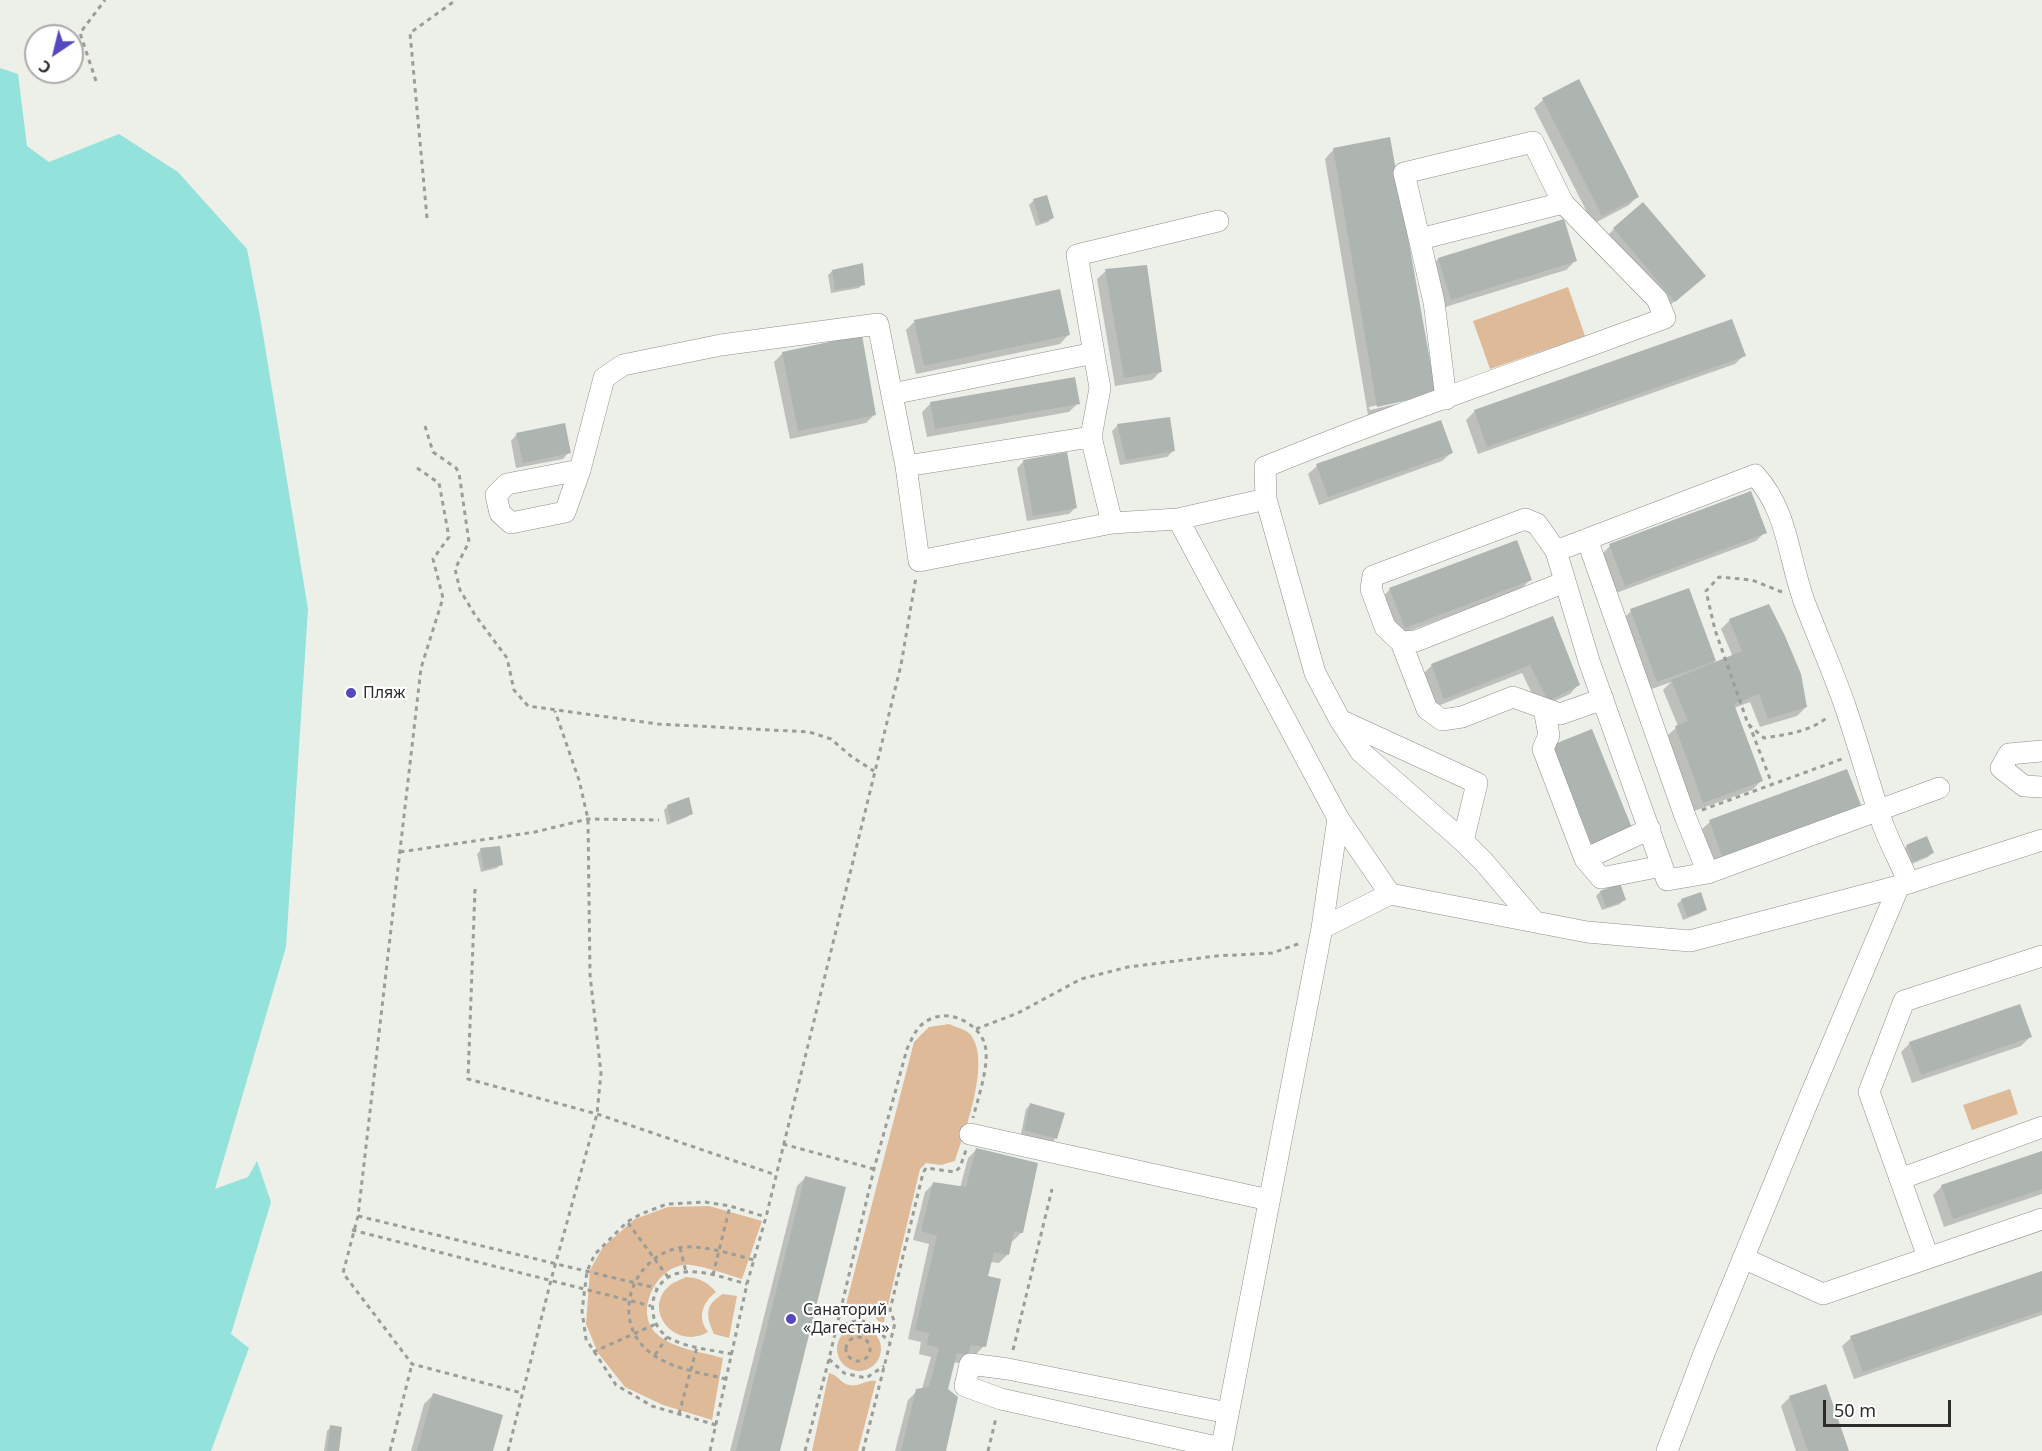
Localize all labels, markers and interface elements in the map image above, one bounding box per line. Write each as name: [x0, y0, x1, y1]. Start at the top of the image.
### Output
north arrow: [24, 24, 84, 84]
text: С: [34, 55, 55, 79]
place label: Пляж: [363, 683, 405, 703]
marker: Пляж: [344, 686, 358, 700]
place label: Санаторий «Дагестан»: [803, 1300, 890, 1338]
marker: Санаторий «Дагестан»: [784, 1312, 798, 1326]
scale bar: [1826, 1388, 1954, 1426]
text: 50 m: [1834, 1398, 1876, 1422]

